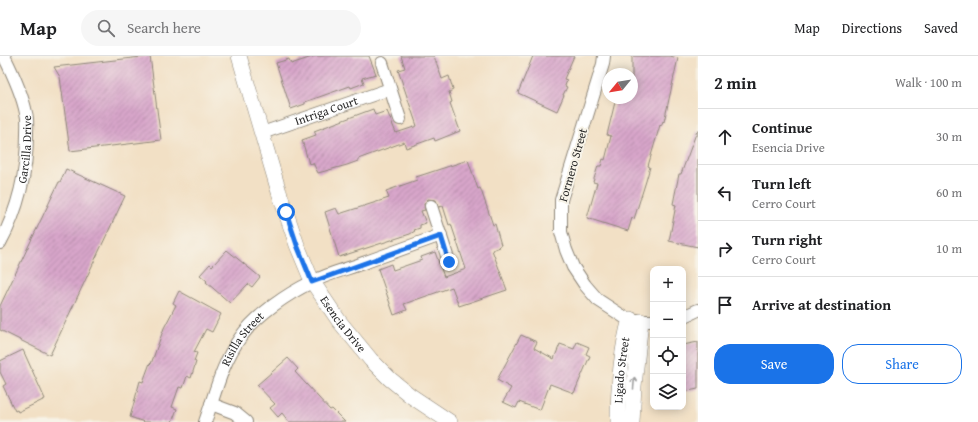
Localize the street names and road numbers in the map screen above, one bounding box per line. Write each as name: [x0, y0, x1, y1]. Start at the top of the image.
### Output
street label: Intriga Court: [292, 91, 361, 129]
street label: Garcilla Drive: [13, 114, 35, 185]
street label: Formero Street: [554, 125, 591, 204]
street label: Esencia Drive: [316, 292, 371, 356]
street label: Risilla Street: [217, 307, 268, 369]
street label: Ligado Street: [609, 335, 634, 404]

